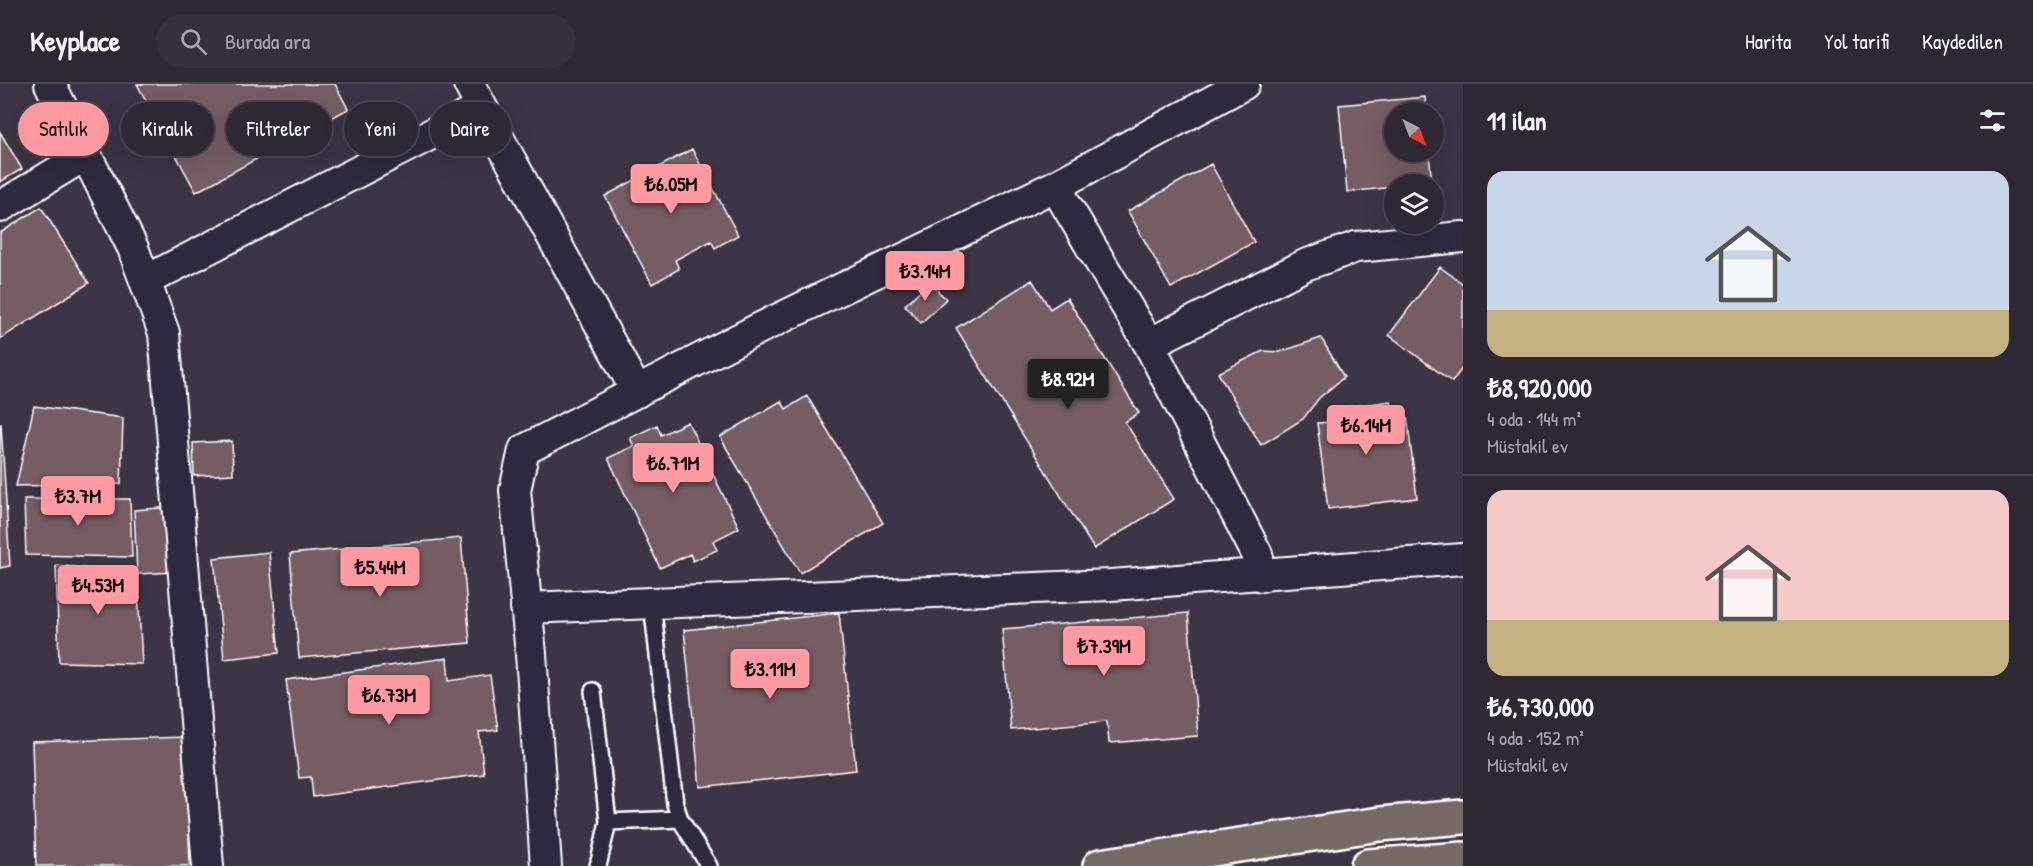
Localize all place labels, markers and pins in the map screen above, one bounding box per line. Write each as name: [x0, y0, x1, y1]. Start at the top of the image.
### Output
pin: ₺6.05M: [622, 164, 720, 215]
pin: ₺3.14M: [876, 251, 974, 302]
pin: ₺8.92M: [1019, 359, 1117, 410]
pin: ₺6.14M: [1317, 405, 1415, 456]
pin: ₺6.71M: [624, 443, 722, 494]
pin: ₺3.7M: [36, 476, 120, 527]
pin: ₺5.44M: [331, 547, 429, 598]
pin: ₺4.53M: [49, 565, 147, 616]
pin: ₺7.39M: [1055, 626, 1153, 677]
pin: ₺3.11M: [721, 649, 819, 700]
pin: ₺6.73M: [340, 675, 438, 726]

